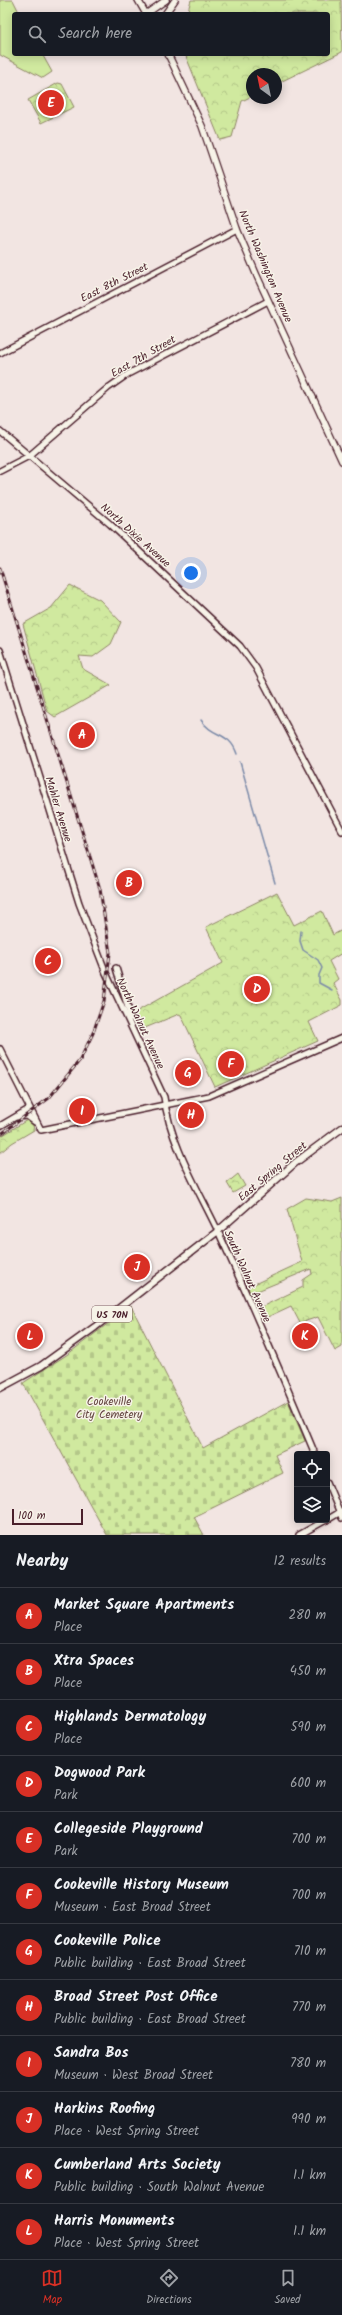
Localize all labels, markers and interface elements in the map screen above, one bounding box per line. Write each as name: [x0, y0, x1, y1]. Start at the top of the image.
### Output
search box: [12, 12, 330, 56]
text: Search here: [58, 22, 132, 46]
icon: search: [26, 23, 48, 45]
north arrow: [246, 68, 282, 104]
pin: E: [38, 88, 64, 118]
street label: North Washington Avenue: [233, 207, 297, 325]
street label: East 8th Street: [77, 258, 152, 308]
street label: East 7th Street: [108, 331, 180, 383]
street label: North Dixie Avenue: [96, 499, 175, 572]
your location: [181, 563, 201, 583]
pin: A: [69, 720, 95, 750]
street label: Mahler Avenue: [40, 774, 77, 844]
pin: B: [116, 868, 142, 898]
pin: C: [35, 946, 61, 976]
pin: D: [244, 974, 270, 1004]
street label: North Walnut Avenue: [111, 975, 169, 1072]
pin: F: [218, 1049, 244, 1079]
pin: G: [175, 1058, 201, 1088]
pin: I: [69, 1096, 95, 1126]
pin: H: [178, 1100, 204, 1130]
street label: East Spring Street: [234, 1137, 312, 1206]
street label: South Walnut Avenue: [219, 1227, 276, 1325]
pin: J: [124, 1252, 150, 1282]
road number: US 70N: [92, 1306, 132, 1322]
pin: L: [17, 1321, 43, 1351]
pin: K: [292, 1321, 318, 1351]
park label: Cookeville City Cemetery: [76, 1393, 143, 1424]
map controls: [294, 1451, 330, 1523]
button: locate: [294, 1451, 330, 1487]
button: layers: [294, 1487, 330, 1523]
scale bar: [12, 1507, 83, 1526]
text: 100 m: [18, 1507, 46, 1525]
text: Nearby: [16, 1548, 68, 1575]
text: 12 results: [273, 1551, 326, 1572]
text: Market Square Apartments: [54, 1593, 234, 1617]
text: A: [25, 1605, 33, 1626]
text: 280 m: [289, 1605, 326, 1626]
text: Place: [54, 1617, 82, 1638]
text: Xtra Spaces: [54, 1649, 134, 1673]
text: B: [25, 1661, 33, 1682]
text: 450 m: [290, 1661, 326, 1682]
text: Place: [54, 1673, 82, 1694]
text: Highlands Dermatology: [54, 1705, 206, 1729]
text: C: [25, 1717, 33, 1738]
text: 590 m: [291, 1717, 326, 1738]
text: Place: [54, 1729, 82, 1750]
text: Dogwood Park: [54, 1761, 145, 1785]
text: D: [25, 1773, 33, 1794]
text: 600 m: [290, 1773, 326, 1794]
text: Park: [54, 1785, 78, 1806]
text: Collegeside Playground: [54, 1817, 203, 1841]
text: E: [25, 1829, 33, 1850]
text: 700 m: [291, 1829, 326, 1850]
text: Park: [54, 1841, 78, 1862]
text: Cookeville History Museum: [54, 1873, 229, 1897]
text: F: [25, 1885, 33, 1906]
text: 700 m: [291, 1885, 326, 1906]
text: Museum · East Broad Street: [54, 1897, 211, 1918]
text: Cookeville Police: [54, 1929, 161, 1953]
text: G: [25, 1941, 33, 1962]
text: 710 m: [294, 1941, 326, 1962]
text: Public building · East Broad Street: [54, 1953, 246, 1974]
text: Broad Street Post Office: [54, 1985, 218, 2009]
text: H: [25, 1997, 33, 2018]
text: 770 m: [292, 1997, 326, 2018]
text: Public building · East Broad Street: [54, 2009, 246, 2030]
text: Sandra Bos: [54, 2041, 128, 2065]
text: I: [27, 2053, 31, 2074]
text: 780 m: [290, 2053, 326, 2074]
text: Museum · West Broad Street: [54, 2065, 213, 2086]
text: Harkins Roofing: [54, 2097, 155, 2121]
text: J: [26, 2109, 32, 2130]
text: 990 m: [291, 2109, 326, 2130]
text: Place · West Spring Street: [54, 2121, 199, 2142]
text: Cumberland Arts Society: [54, 2153, 221, 2177]
text: K: [25, 2165, 33, 2186]
text: 1.1 km: [293, 2165, 326, 2186]
text: Public building · South Walnut Avenue: [54, 2177, 264, 2198]
text: Harris Monuments: [54, 2209, 174, 2233]
text: L: [25, 2221, 33, 2242]
text: 1.1 km: [293, 2221, 326, 2242]
text: Place · West Spring Street: [54, 2233, 199, 2254]
tab: Map: [41, 2267, 63, 2309]
tab: Directions: [146, 2267, 192, 2309]
tab: Saved: [275, 2267, 301, 2309]

